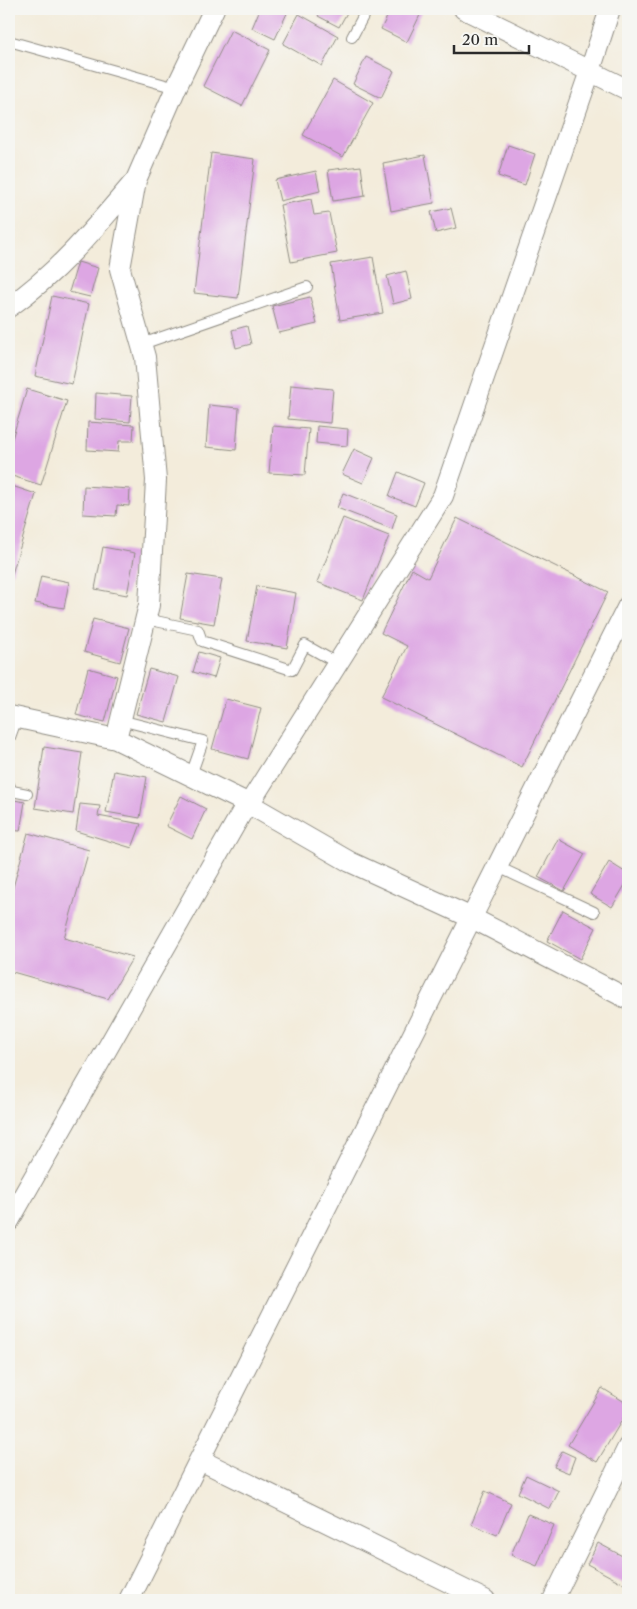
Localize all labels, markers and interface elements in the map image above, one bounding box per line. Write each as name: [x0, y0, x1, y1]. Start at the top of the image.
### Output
scale bar: [454, 22, 530, 54]
text: 20 m: [462, 30, 498, 49]

